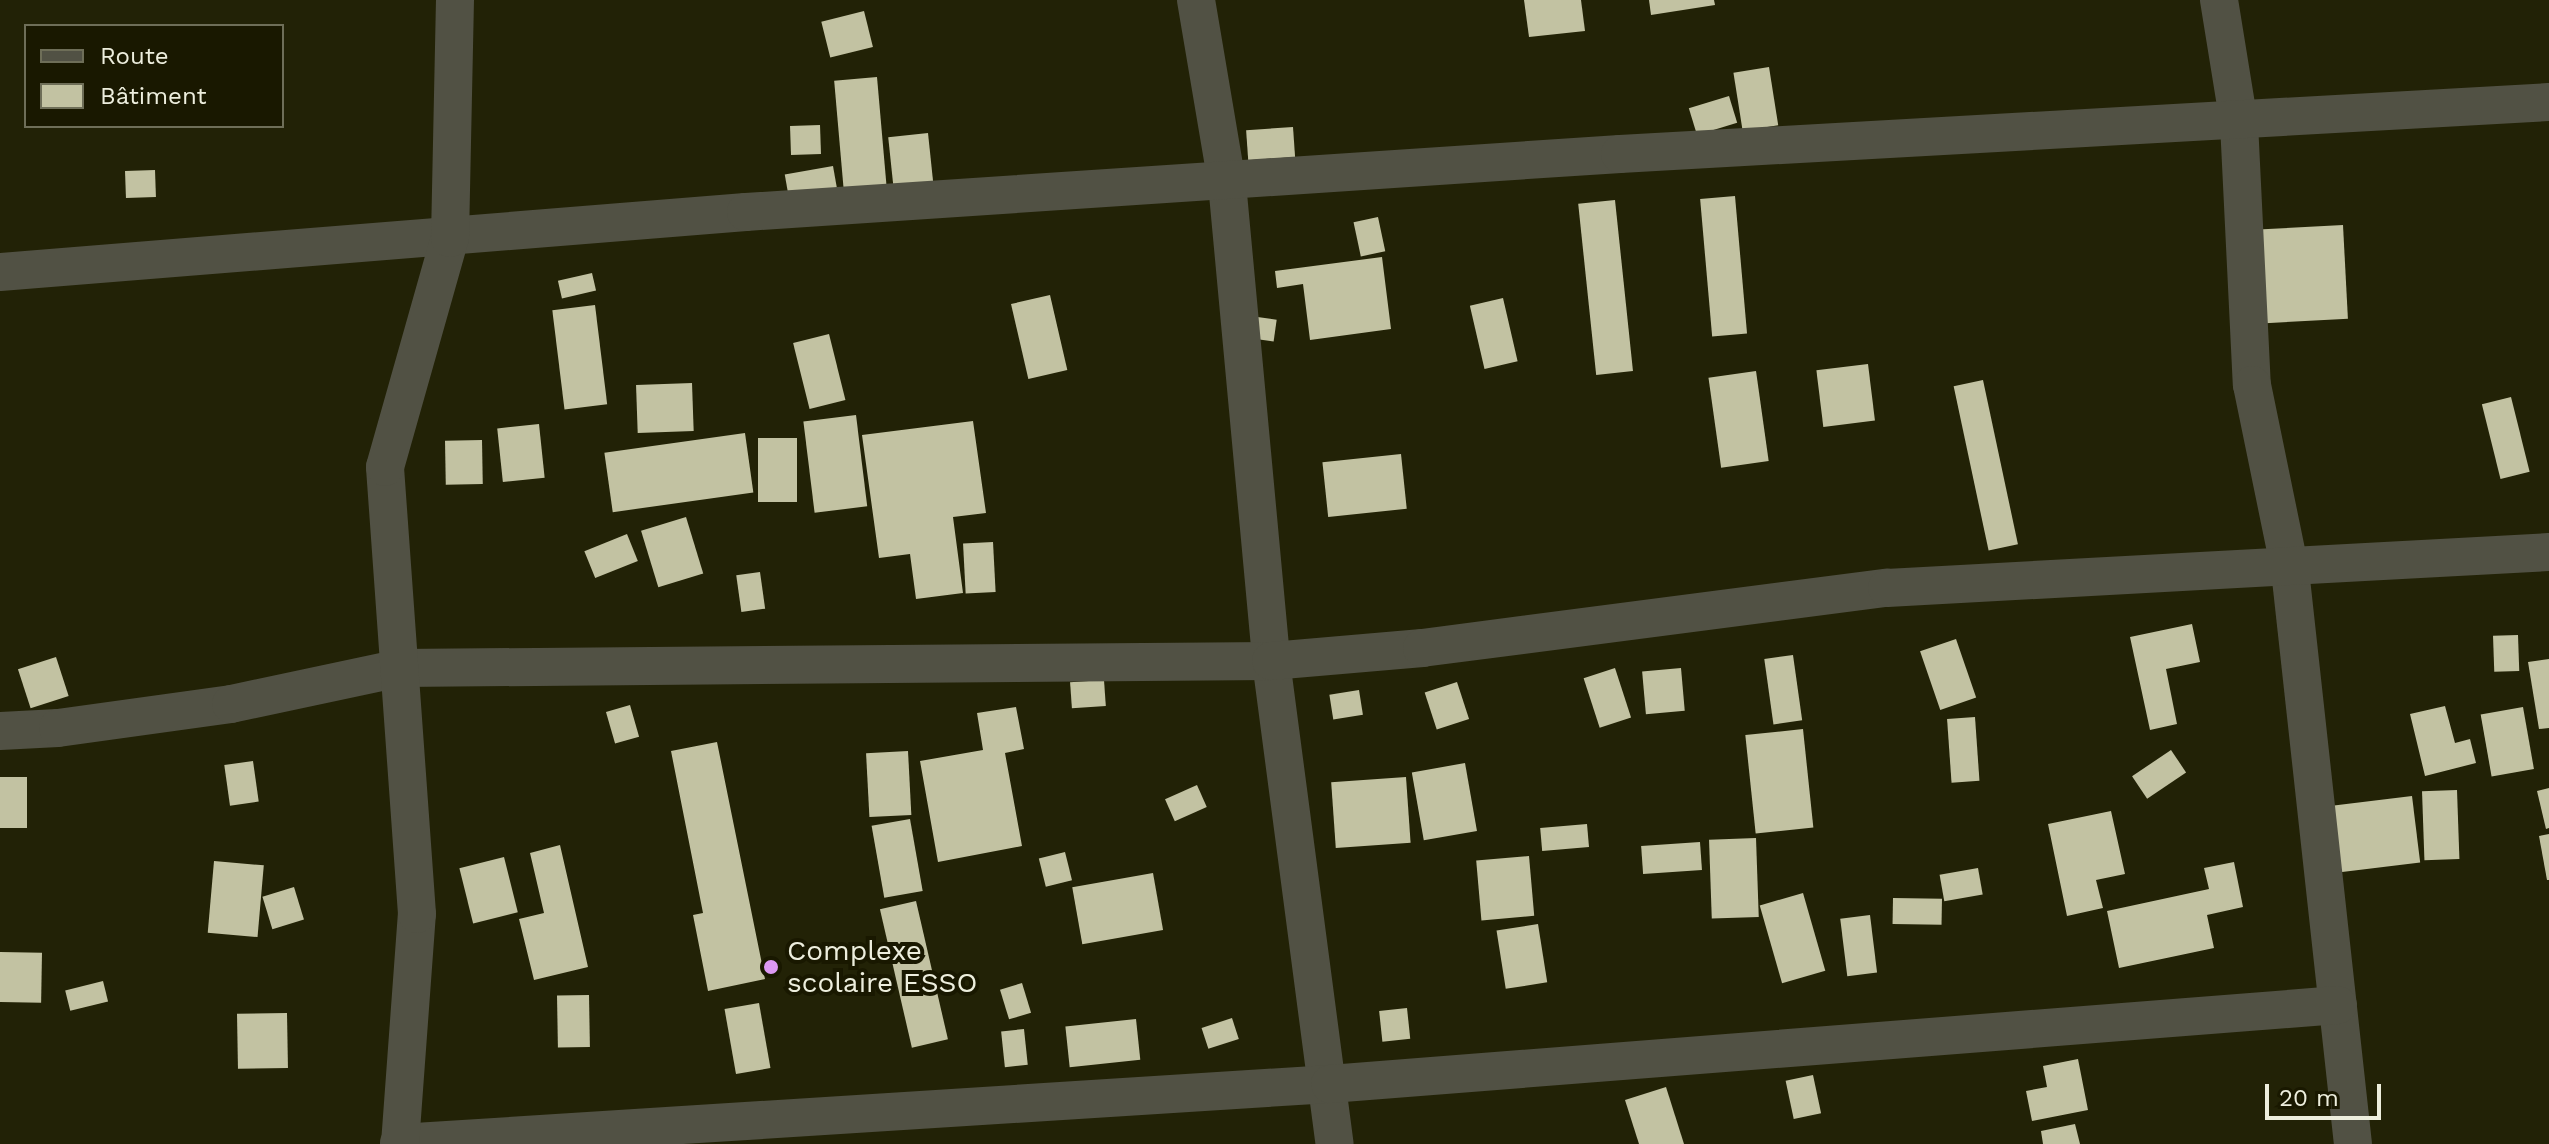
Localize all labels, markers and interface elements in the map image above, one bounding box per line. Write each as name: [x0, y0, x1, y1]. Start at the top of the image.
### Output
legend: [24, 24, 284, 128]
text: Route: [100, 42, 169, 70]
text: Bâtiment: [100, 82, 207, 110]
place label: Complexe scolaire ESSO: [787, 934, 977, 1000]
marker: Complexe scolaire ESSO: [762, 958, 780, 976]
scale bar: [2269, 1068, 2385, 1118]
text: 20 m: [2279, 1084, 2339, 1112]

